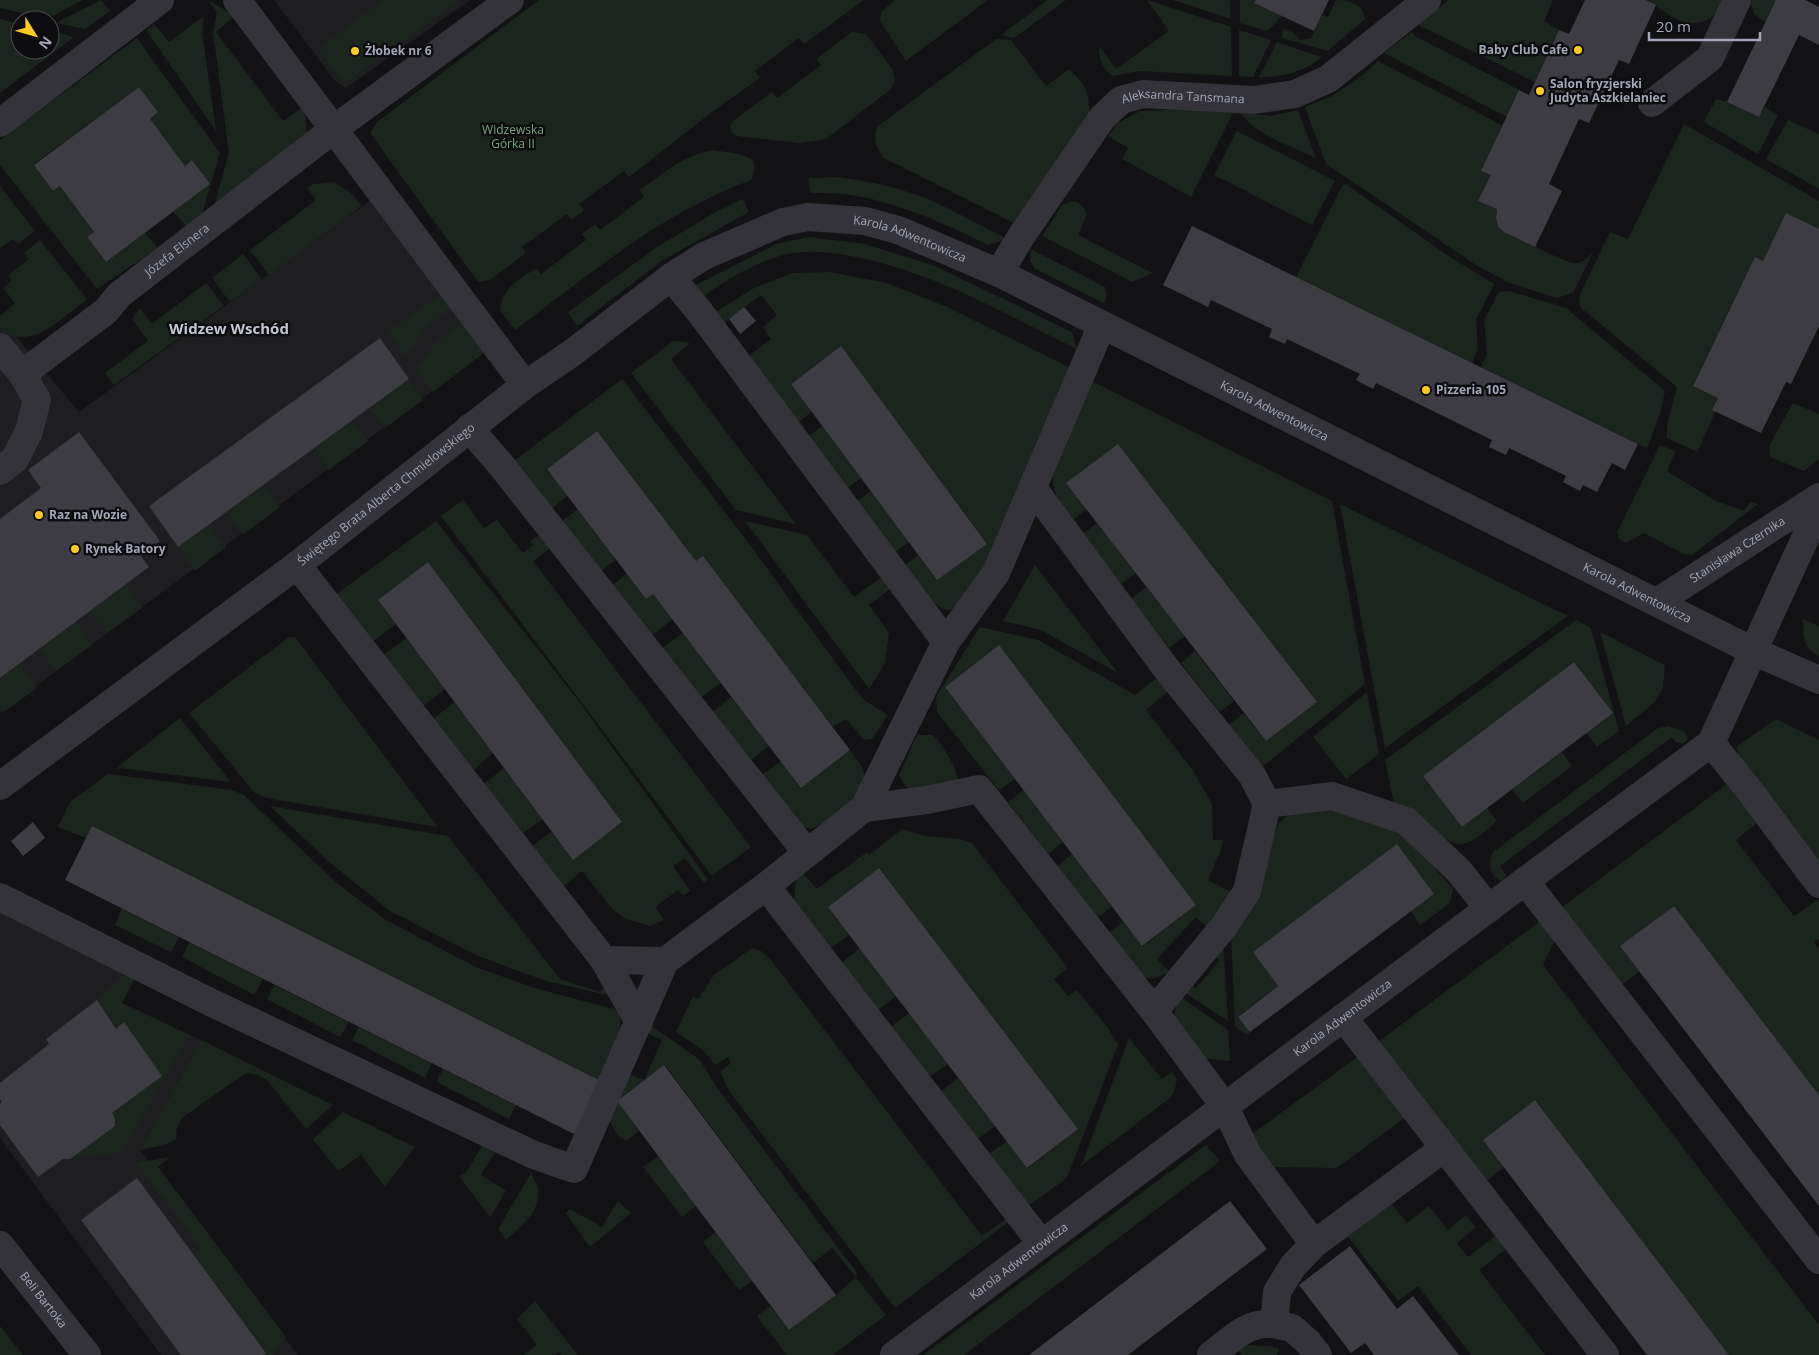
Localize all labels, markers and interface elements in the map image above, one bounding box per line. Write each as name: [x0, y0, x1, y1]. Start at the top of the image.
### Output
north arrow: [10, 10, 60, 60]
scale bar: [1649, 10, 1760, 42]
text: 20 m: [1656, 16, 1691, 36]
text: N: [35, 33, 57, 53]
place label: Baby Club Cafe: [1479, 41, 1568, 58]
place label: Żłobek nr 6: [365, 42, 432, 59]
marker: Baby Club Cafe: [1572, 44, 1584, 56]
marker: Żłobek nr 6: [349, 45, 361, 57]
place label: Salon fryzjerski Judyta Aszkielaniec: [1549, 75, 1666, 106]
street label: Aleksandra Tansmana: [1119, 85, 1245, 107]
marker: Salon fryzjerski Judyta Aszkielaniec: [1534, 85, 1546, 97]
park label: Widzewska Górka II: [482, 121, 544, 152]
street label: Karola Adwentowicza: [853, 211, 969, 266]
street label: Józefa Elsnera: [140, 219, 213, 281]
district label: Widzew Wschód: [169, 318, 289, 338]
street label: Karola Adwentowicza: [1217, 376, 1332, 445]
place label: Pizzeria 105: [1436, 381, 1506, 398]
marker: Pizzeria 105: [1420, 384, 1432, 396]
street label: Świętego Brata Alberta Chmielowskiego: [294, 419, 478, 569]
place label: Raz na Wozie: [49, 506, 127, 523]
marker: Raz na Wozie: [33, 509, 45, 521]
street label: Stanisława Czernika: [1686, 512, 1788, 587]
place label: Rynek Batory: [85, 540, 166, 557]
marker: Rynek Batory: [69, 543, 81, 555]
street label: Karola Adwentowicza: [1580, 558, 1695, 627]
street label: Karola Adwentowicza: [1289, 975, 1395, 1060]
street label: Karola Adwentowicza: [966, 1218, 1071, 1304]
street label: Beli Bartoka: [16, 1268, 71, 1331]

